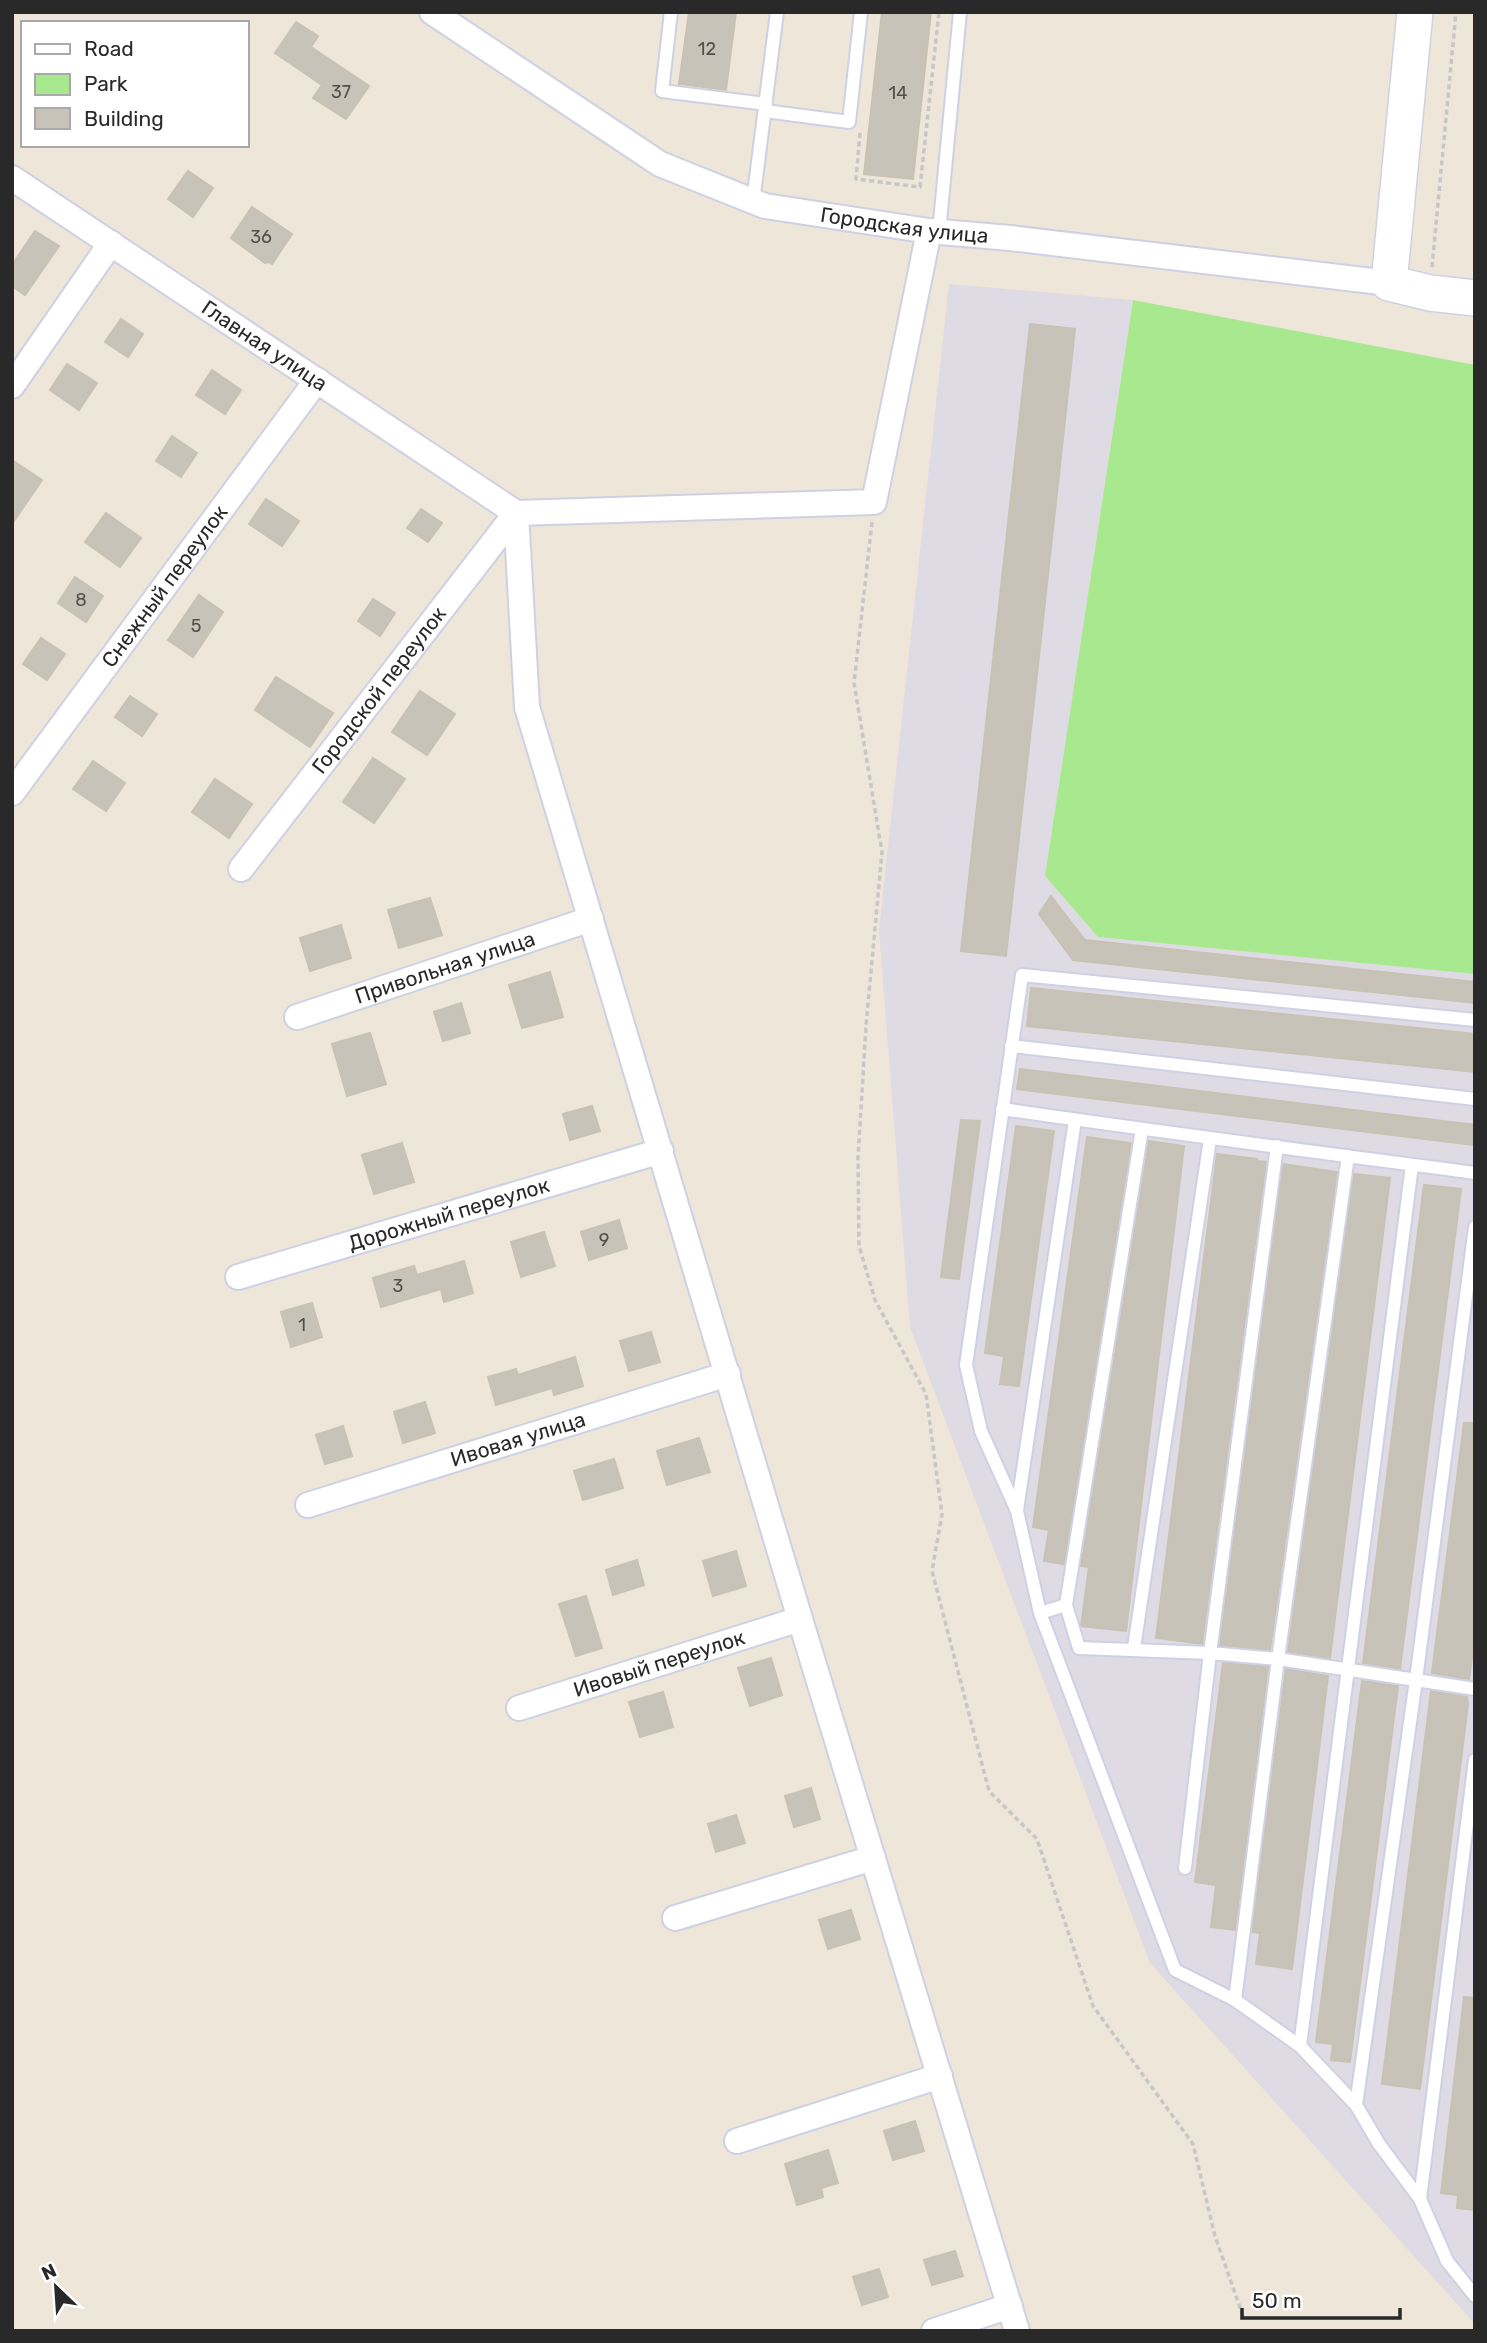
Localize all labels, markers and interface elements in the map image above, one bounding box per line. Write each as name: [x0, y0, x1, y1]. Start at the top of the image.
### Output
legend: [21, 21, 248, 147]
text: Road: [84, 36, 134, 61]
house number: 12: [698, 38, 716, 60]
text: Park: [84, 71, 128, 96]
house number: 37: [331, 81, 351, 103]
house number: 14: [889, 82, 907, 104]
text: Building: [84, 106, 164, 131]
street label: Городская улица: [819, 202, 989, 248]
house number: 36: [250, 226, 272, 248]
street label: Главная улица: [197, 295, 332, 396]
street label: Снежный переулок: [96, 500, 232, 672]
house number: 8: [75, 589, 87, 611]
street label: Городской переулок: [306, 601, 451, 778]
house number: 5: [191, 615, 201, 637]
street label: Привольная улица: [352, 926, 538, 1009]
street label: Дорожный переулок: [345, 1172, 552, 1255]
house number: 9: [599, 1229, 609, 1251]
house number: 3: [393, 1275, 403, 1297]
house number: 1: [298, 1314, 306, 1336]
street label: Ивовая улица: [447, 1406, 588, 1472]
street label: Ивовый переулок: [570, 1624, 748, 1702]
north arrow: [21, 2252, 91, 2322]
text: N: [38, 2259, 60, 2285]
scale bar: [1242, 2276, 1400, 2320]
text: 50 m: [1252, 2288, 1302, 2313]

